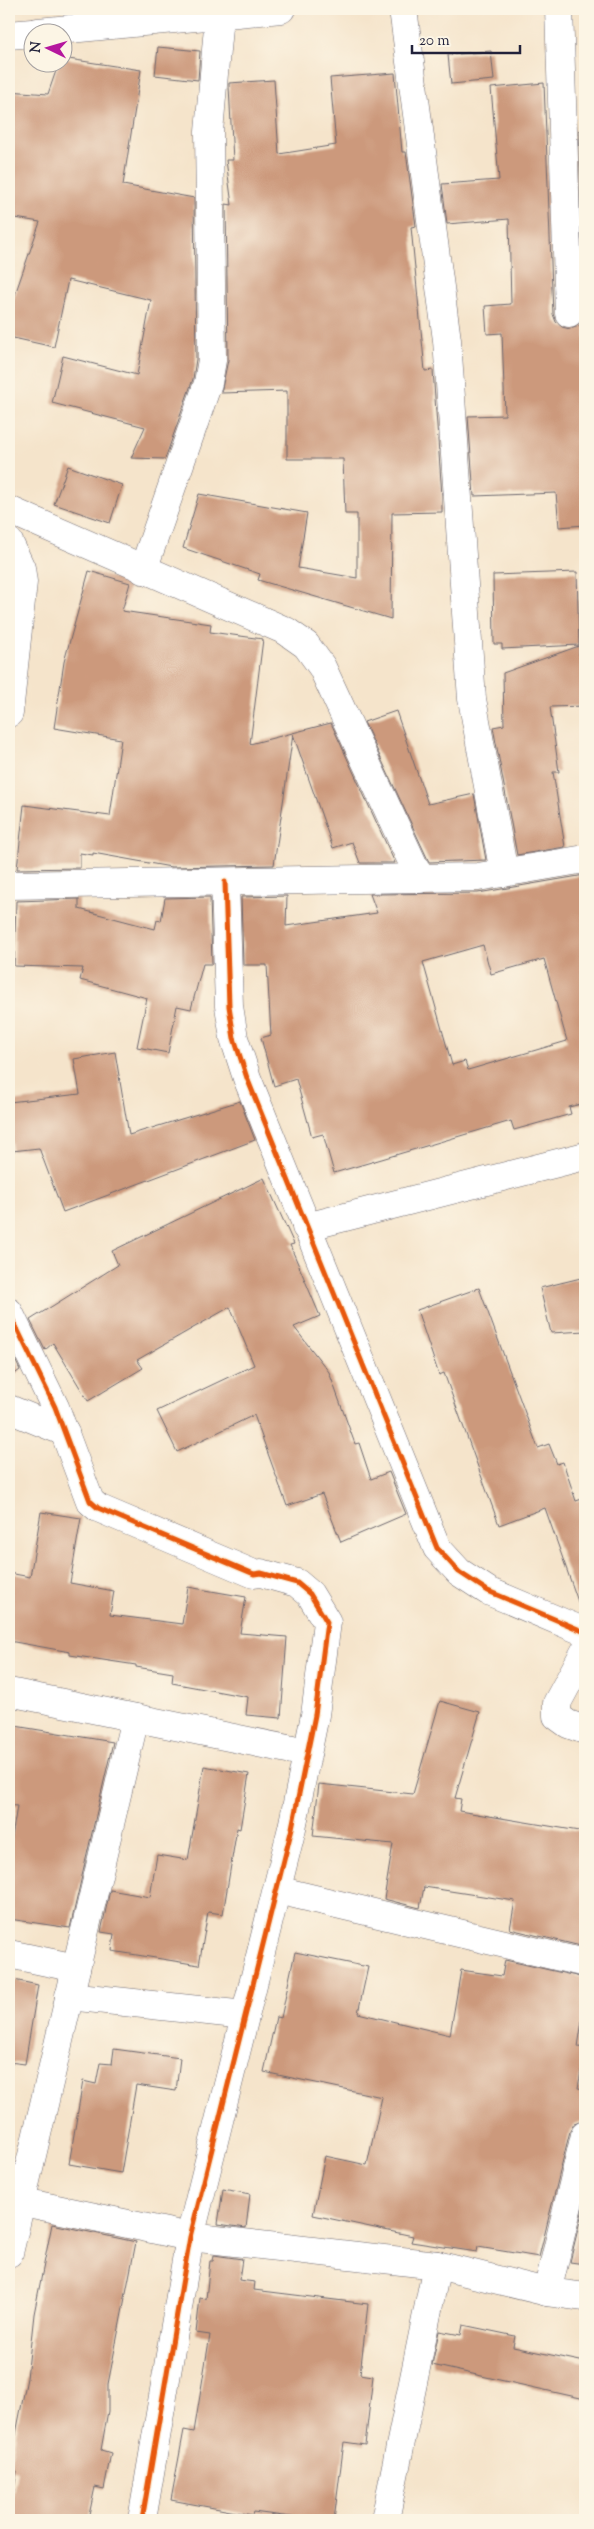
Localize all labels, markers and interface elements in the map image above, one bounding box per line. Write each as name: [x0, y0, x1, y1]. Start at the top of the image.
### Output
north arrow: [22, 22, 72, 72]
scale bar: [412, 22, 519, 54]
text: 20 m: [419, 31, 450, 52]
text: N: [27, 41, 47, 53]

